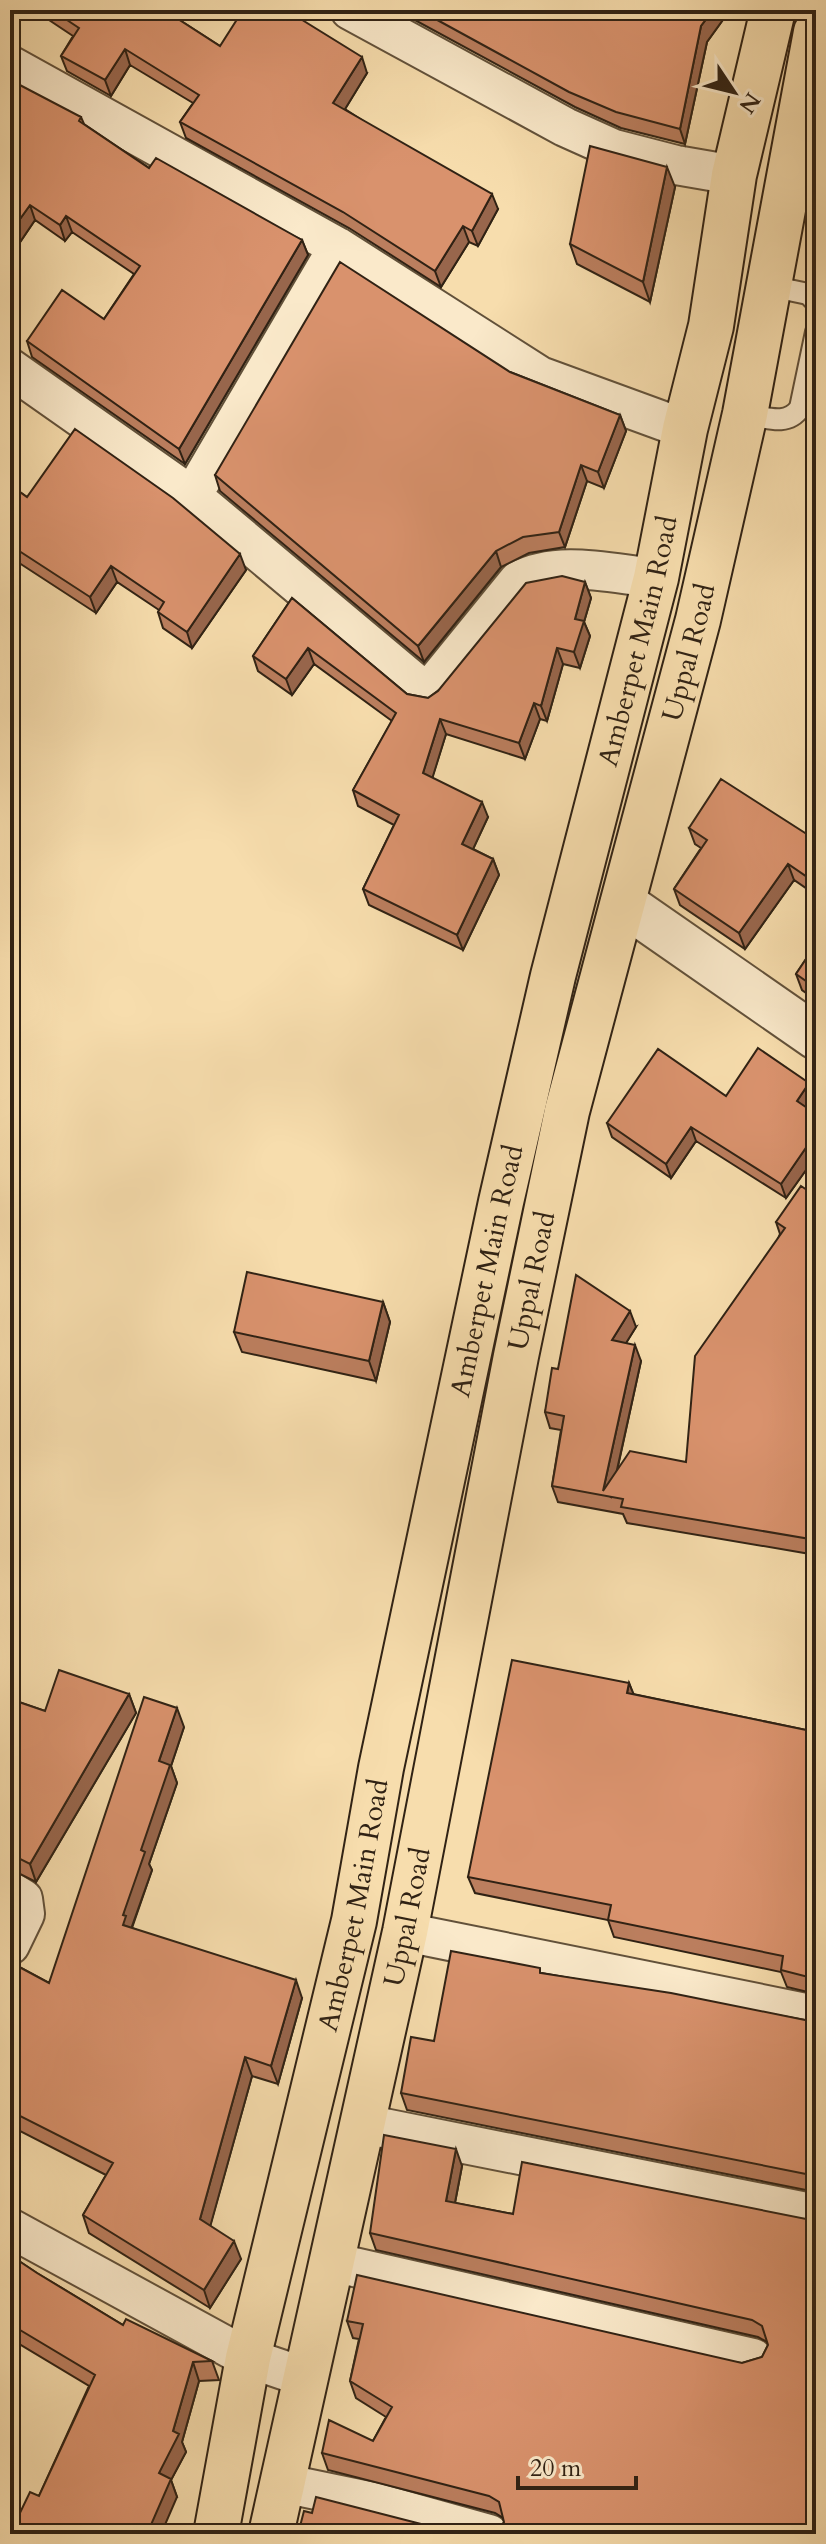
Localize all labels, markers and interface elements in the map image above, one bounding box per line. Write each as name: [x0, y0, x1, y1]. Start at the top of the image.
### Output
north arrow: [694, 52, 774, 132]
text: N: [732, 86, 767, 119]
street label: Amberpet Main Road: [589, 512, 687, 771]
street label: Uppal Road: [653, 580, 725, 726]
street label: Amberpet Main Road: [441, 1141, 533, 1401]
street label: Uppal Road: [499, 1208, 565, 1354]
street label: Amberpet Main Road: [309, 1776, 398, 2035]
street label: Uppal Road: [374, 1844, 440, 1990]
scale bar: [518, 2440, 636, 2490]
text: 20 m: [530, 2452, 582, 2485]

